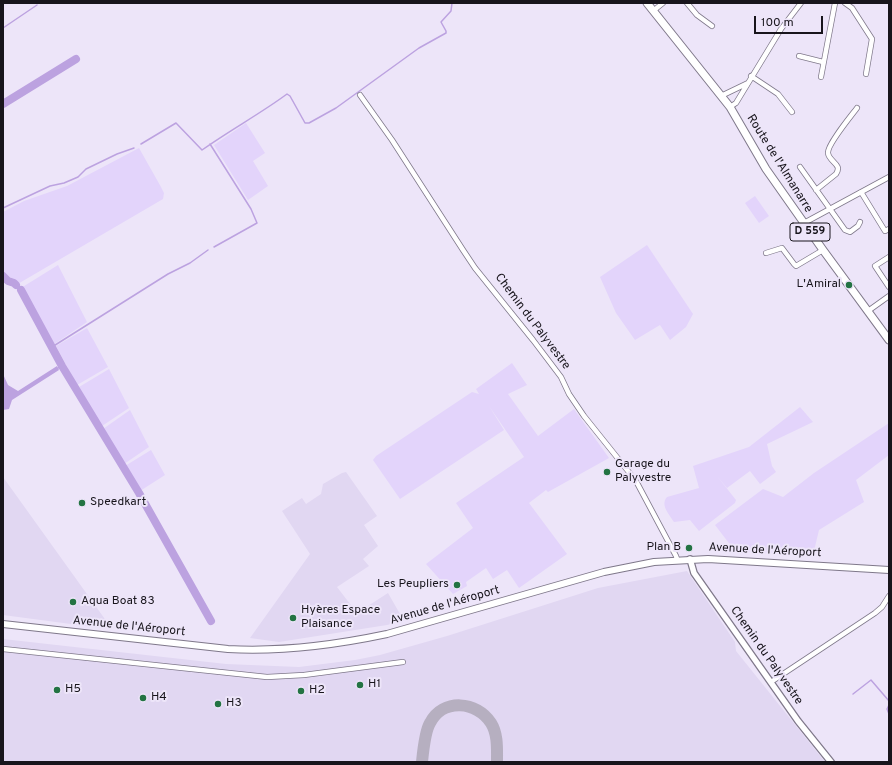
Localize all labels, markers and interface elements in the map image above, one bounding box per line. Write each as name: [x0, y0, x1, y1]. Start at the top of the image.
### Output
scale bar: [756, 8, 825, 34]
text: 100 m: [761, 15, 794, 31]
street label: Route de l'Almanarre: [743, 112, 815, 216]
road number: D 559: [790, 223, 830, 241]
street label: Chemin du Palyvestre: [491, 271, 573, 373]
place label: L'Amiral: [796, 278, 841, 292]
marker: L'Amiral: [844, 280, 854, 290]
place label: Garage du Palyvestre: [615, 458, 671, 486]
marker: Garage du Palyvestre: [602, 467, 612, 477]
place label: Speedkart: [90, 496, 146, 510]
marker: Speedkart: [77, 498, 87, 508]
place label: Plan B: [646, 541, 681, 555]
street label: Avenue de l'Aéroport: [708, 541, 822, 561]
marker: Plan B: [684, 543, 694, 553]
place label: Les Peupliers: [377, 578, 449, 592]
marker: Les Peupliers: [452, 580, 462, 590]
street label: Avenue de l'Aéroport: [389, 583, 501, 629]
place label: Aqua Boat 83: [81, 595, 155, 609]
marker: Aqua Boat 83: [68, 597, 78, 607]
place label: Hyères Espace Plaisance: [301, 604, 380, 632]
street label: Chemin du Palyvestre: [727, 604, 805, 708]
marker: Hyères Espace Plaisance: [288, 613, 298, 623]
street label: Avenue de l'Aéroport: [72, 614, 186, 640]
place label: H1: [368, 678, 381, 692]
marker: H1: [355, 680, 365, 690]
place label: H5: [65, 683, 81, 697]
place label: H2: [309, 684, 325, 698]
marker: H5: [52, 685, 62, 695]
marker: H2: [296, 686, 306, 696]
place label: H4: [151, 691, 167, 705]
marker: H4: [138, 693, 148, 703]
place label: H3: [226, 697, 242, 711]
marker: H3: [213, 699, 223, 709]

